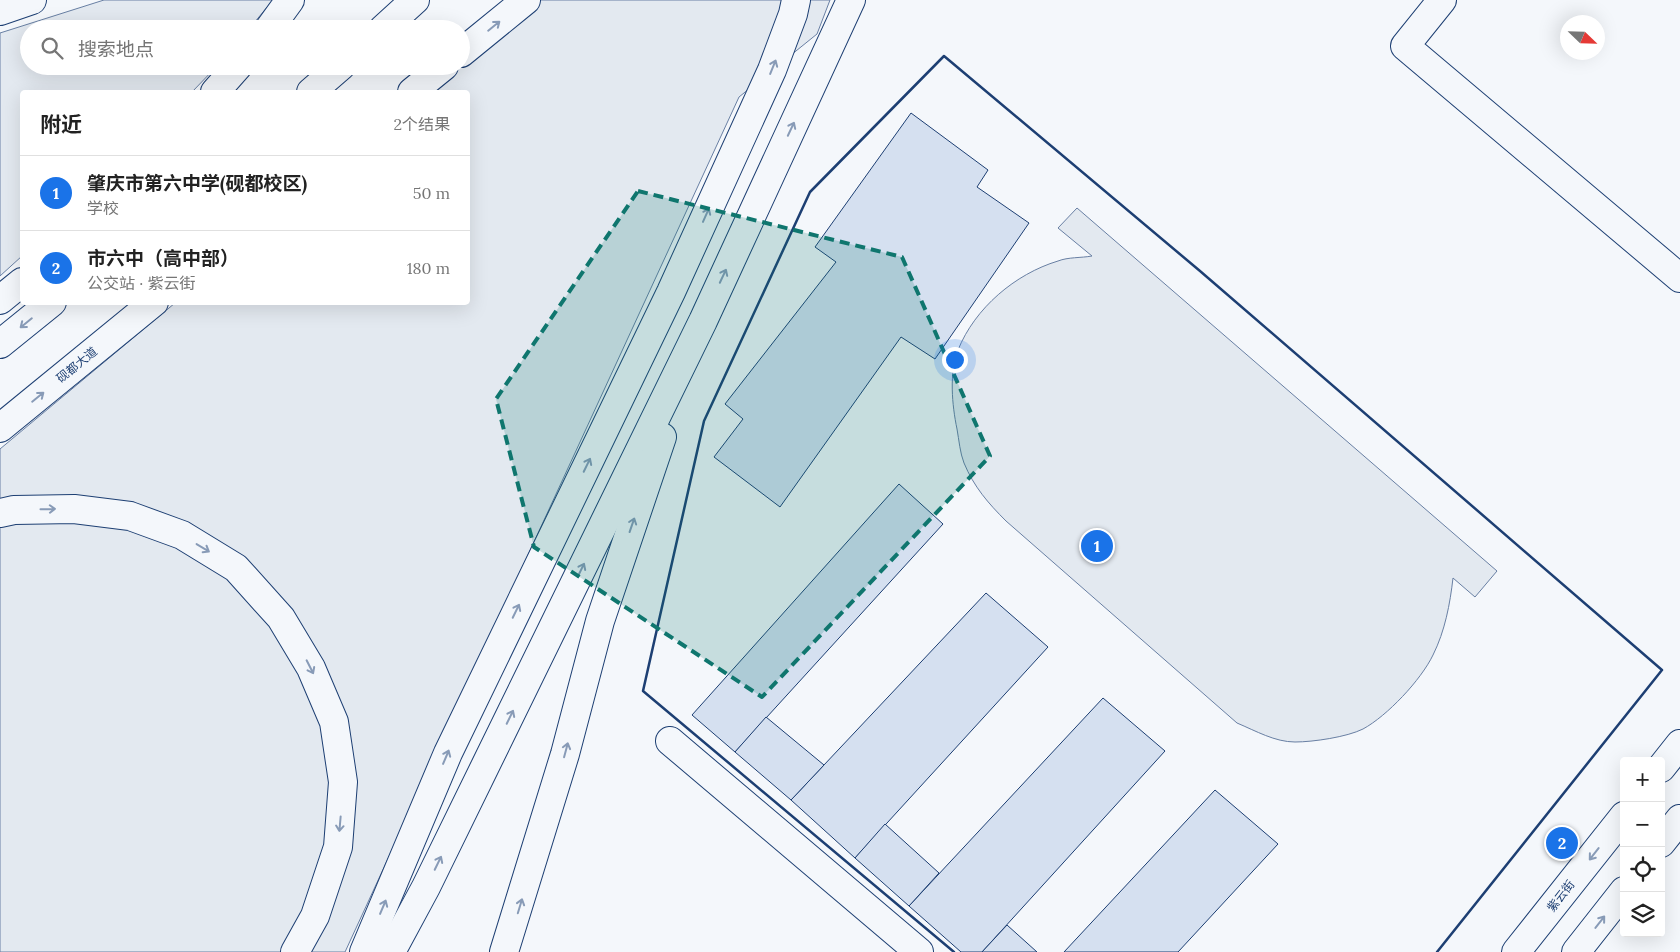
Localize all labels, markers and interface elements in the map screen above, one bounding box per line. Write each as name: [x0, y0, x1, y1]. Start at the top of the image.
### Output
north arrow: [1560, 15, 1605, 60]
search box: [20, 20, 470, 75]
one-way arrow: [487, 21, 500, 32]
icon: search: [38, 34, 66, 62]
text: 搜索地点: [78, 37, 154, 61]
one-way arrow: [769, 60, 778, 75]
text: 附近: [40, 111, 82, 138]
text: 2个结果: [393, 114, 450, 134]
one-way arrow: [787, 122, 797, 137]
text: 肇庆市第六中学(砚都校区): [87, 171, 307, 195]
text: 1: [53, 183, 59, 203]
text: 50 m: [413, 183, 450, 203]
text: 学校: [87, 198, 119, 218]
one-way arrow: [702, 208, 711, 223]
text: 市六中（高中部）: [87, 246, 239, 270]
text: 2: [52, 258, 60, 278]
text: 180 m: [407, 258, 450, 278]
one-way arrow: [718, 269, 728, 284]
text: 公交站 · 紫云街: [87, 273, 195, 293]
one-way arrow: [20, 318, 33, 329]
street label: 砚都大道: [53, 344, 100, 386]
your location: [942, 347, 968, 373]
one-way arrow: [31, 391, 44, 402]
one-way arrow: [583, 458, 593, 473]
one-way arrow: [40, 504, 56, 514]
one-way arrow: [628, 517, 637, 533]
pin: 1: [1081, 527, 1113, 565]
one-way arrow: [196, 544, 210, 554]
one-way arrow: [576, 563, 586, 578]
one-way arrow: [512, 604, 522, 619]
one-way arrow: [306, 659, 315, 674]
one-way arrow: [505, 709, 515, 724]
one-way arrow: [561, 742, 571, 758]
one-way arrow: [441, 750, 451, 765]
map controls: [1620, 757, 1665, 937]
button: +: [1620, 757, 1665, 802]
button: −: [1620, 802, 1665, 847]
one-way arrow: [335, 815, 344, 831]
pin: 2: [1546, 824, 1578, 862]
one-way arrow: [1588, 847, 1599, 860]
button: locate: [1620, 847, 1665, 892]
one-way arrow: [433, 855, 443, 870]
street label: 紫云街: [1544, 877, 1578, 914]
button: layers: [1620, 892, 1665, 937]
one-way arrow: [515, 898, 525, 914]
one-way arrow: [378, 900, 388, 915]
one-way arrow: [1594, 915, 1605, 928]

